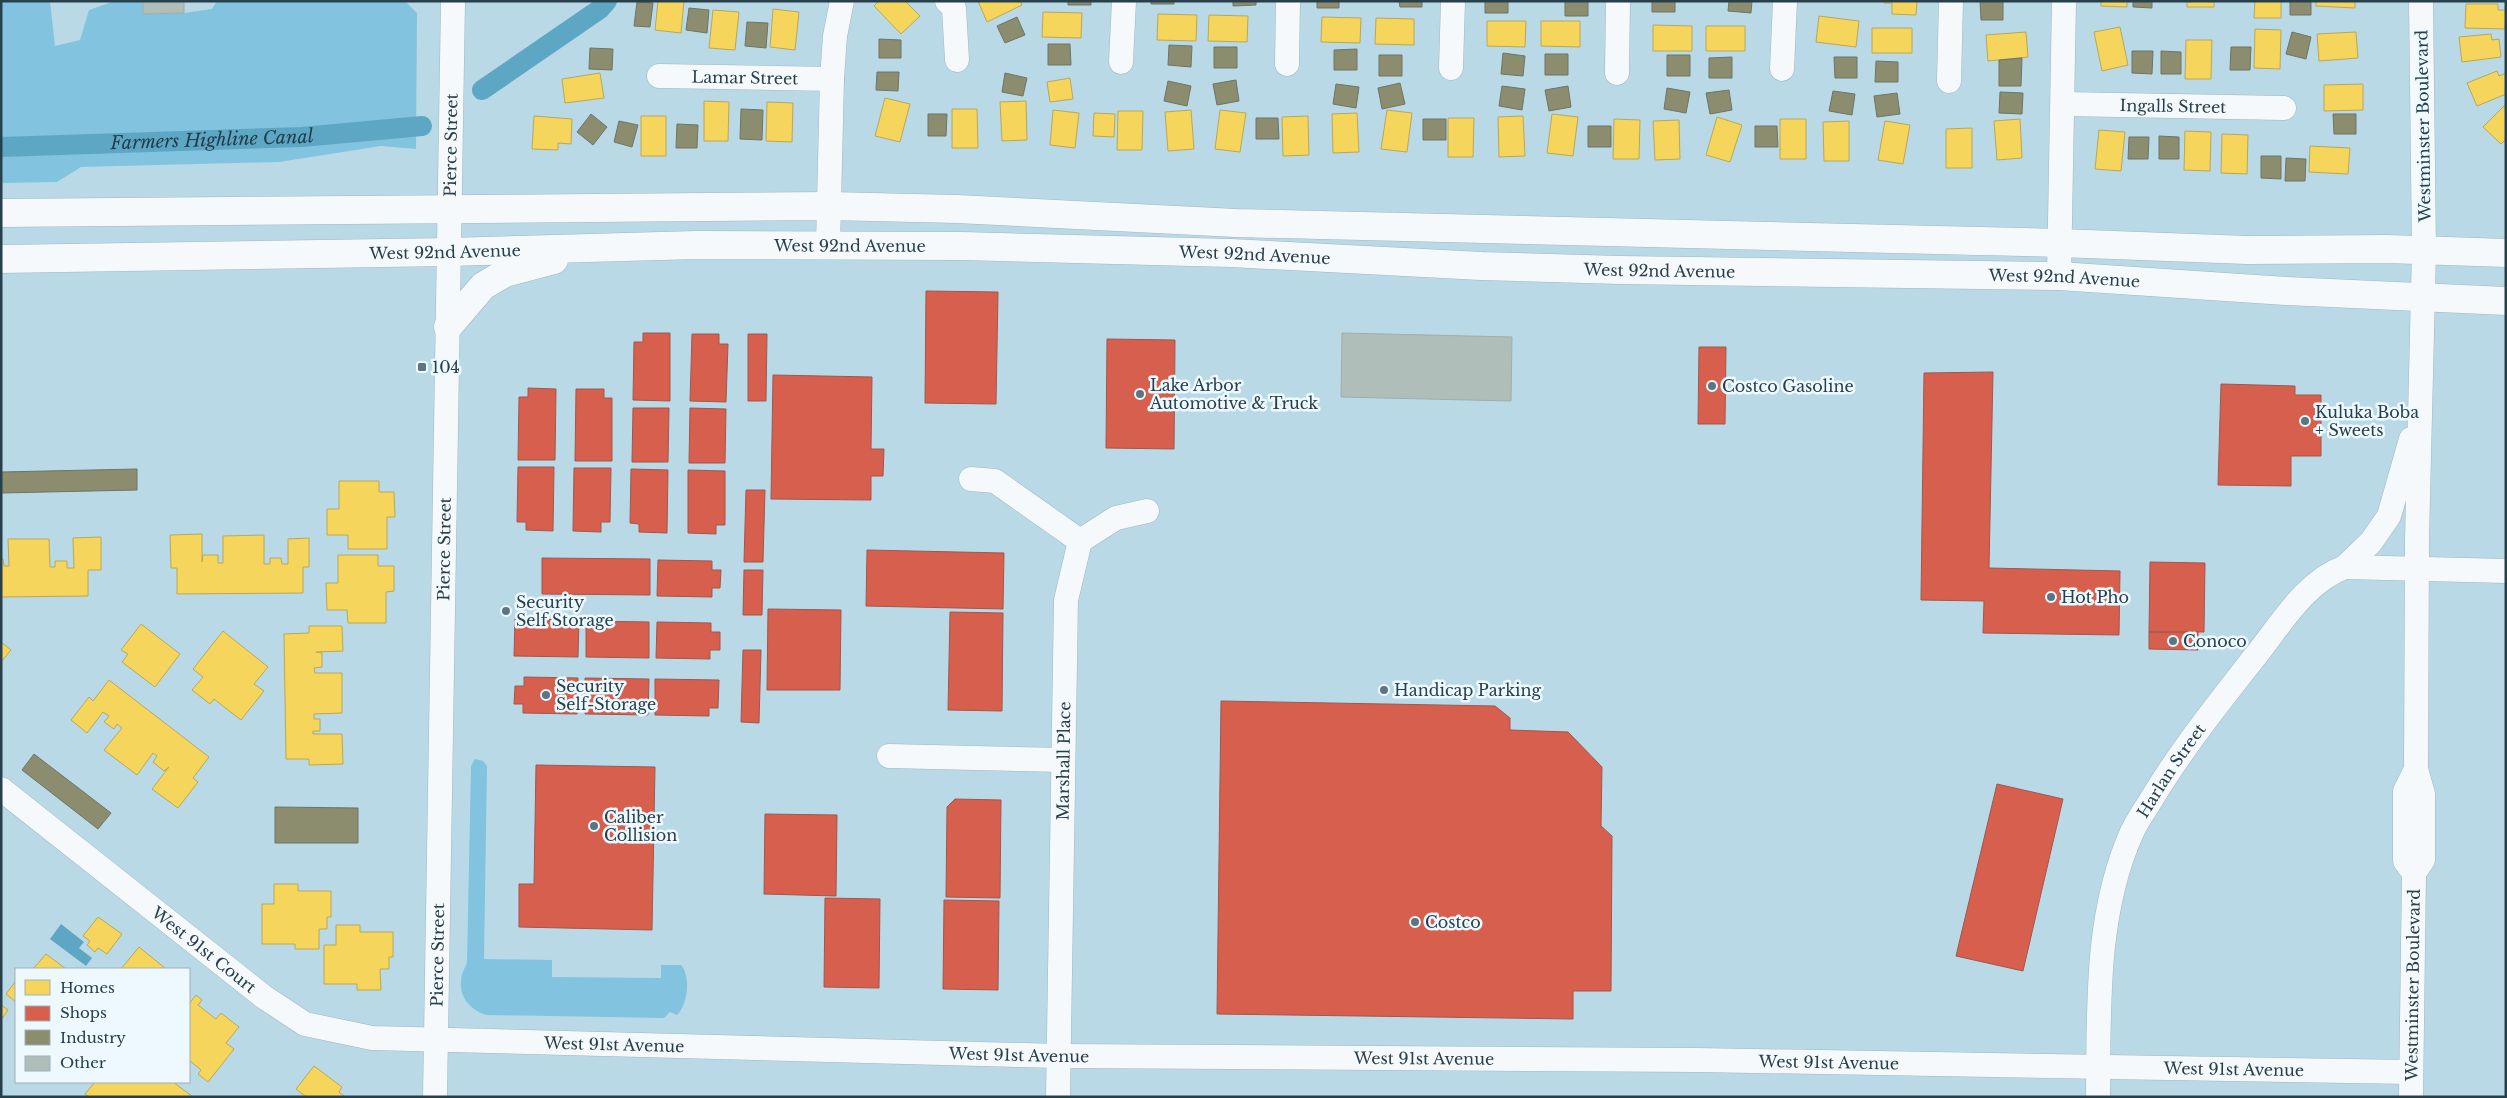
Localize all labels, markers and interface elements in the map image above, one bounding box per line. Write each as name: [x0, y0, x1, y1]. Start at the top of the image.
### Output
street label: Westminster Boulevard: [2411, 29, 2435, 223]
street label: Lamar Street: [692, 67, 798, 88]
street label: Pierce Street: [440, 93, 461, 197]
street label: Ingalls Street: [2120, 95, 2226, 117]
water label: Farmers Highline Canal: [109, 125, 315, 154]
street label: West 92nd Avenue: [773, 235, 926, 256]
street label: West 92nd Avenue: [368, 240, 521, 263]
street label: West 92nd Avenue: [1178, 242, 1331, 268]
street label: West 92nd Avenue: [1582, 259, 1735, 282]
street label: West 92nd Avenue: [1987, 265, 2141, 291]
place label: 104: [432, 357, 460, 377]
marker: 104: [416, 361, 428, 373]
place label: Lake Arbor Automotive & Truck: [1149, 375, 1318, 413]
place label: Costco Gasoline: [1722, 376, 1854, 396]
marker: Costco Gasoline: [1706, 380, 1718, 392]
marker: Lake Arbor Automotive & Truck: [1134, 388, 1146, 400]
place label: Kuluka Boba + Sweets: [2315, 402, 2419, 440]
marker: Kuluka Boba + Sweets: [2299, 415, 2311, 427]
street label: Pierce Street: [433, 497, 455, 601]
place label: Hot Pho: [2061, 587, 2129, 607]
marker: Hot Pho: [2045, 591, 2057, 603]
place label: Security Self Storage: [516, 592, 614, 630]
marker: Security Self Storage: [500, 605, 512, 617]
place label: Conoco: [2183, 631, 2247, 651]
marker: Conoco: [2167, 635, 2179, 647]
place label: Security Self-Storage: [556, 676, 656, 714]
place label: Handicap Parking: [1394, 680, 1541, 700]
marker: Handicap Parking: [1378, 684, 1390, 696]
marker: Security Self-Storage: [540, 689, 552, 701]
street label: Marshall Place: [1052, 701, 1074, 821]
street label: Harlan Street: [2132, 720, 2210, 821]
place label: Caliber Collision: [604, 807, 677, 845]
marker: Caliber Collision: [588, 820, 600, 832]
street label: Westminster Boulevard: [2401, 888, 2424, 1082]
street label: West 91st Court: [147, 902, 260, 997]
street label: Pierce Street: [426, 903, 448, 1007]
place label: Costco: [1425, 912, 1481, 932]
marker: Costco: [1409, 916, 1421, 928]
legend: [15, 968, 190, 1083]
text: Homes: [60, 978, 115, 997]
text: Shops: [60, 1003, 107, 1022]
text: Industry: [60, 1028, 126, 1047]
street label: West 91st Avenue: [543, 1032, 685, 1056]
street label: West 91st Avenue: [947, 1043, 1089, 1066]
street label: West 91st Avenue: [1353, 1048, 1494, 1069]
street label: West 91st Avenue: [1758, 1051, 1899, 1073]
text: Other: [60, 1053, 107, 1072]
street label: West 91st Avenue: [2162, 1058, 2304, 1080]

